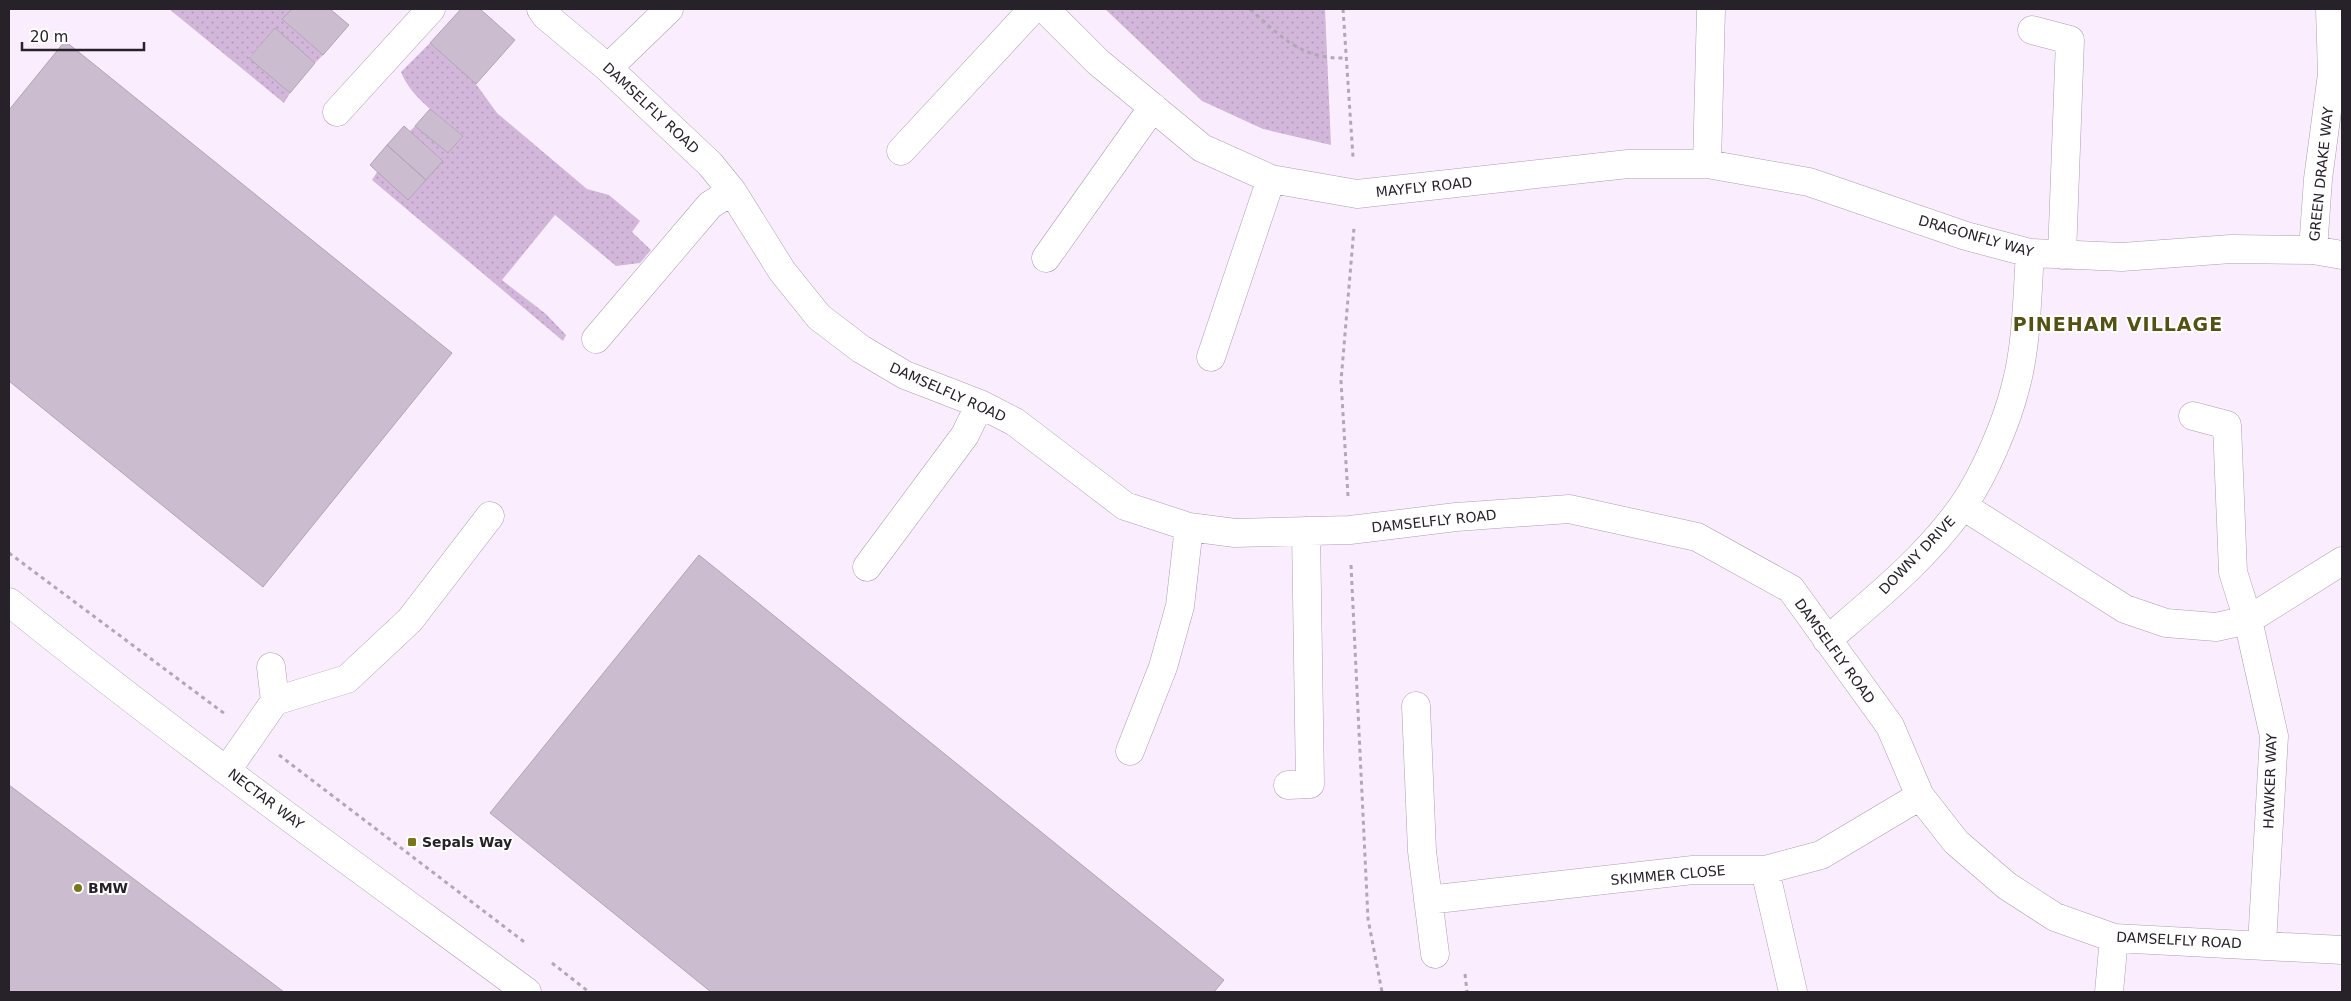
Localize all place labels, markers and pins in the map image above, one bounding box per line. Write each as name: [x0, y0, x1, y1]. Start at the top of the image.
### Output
place label: Sepals Way: [422, 834, 512, 850]
marker: Sepals Way: [406, 836, 418, 848]
place label: BMW: [88, 880, 128, 896]
marker: BMW: [72, 882, 84, 894]

